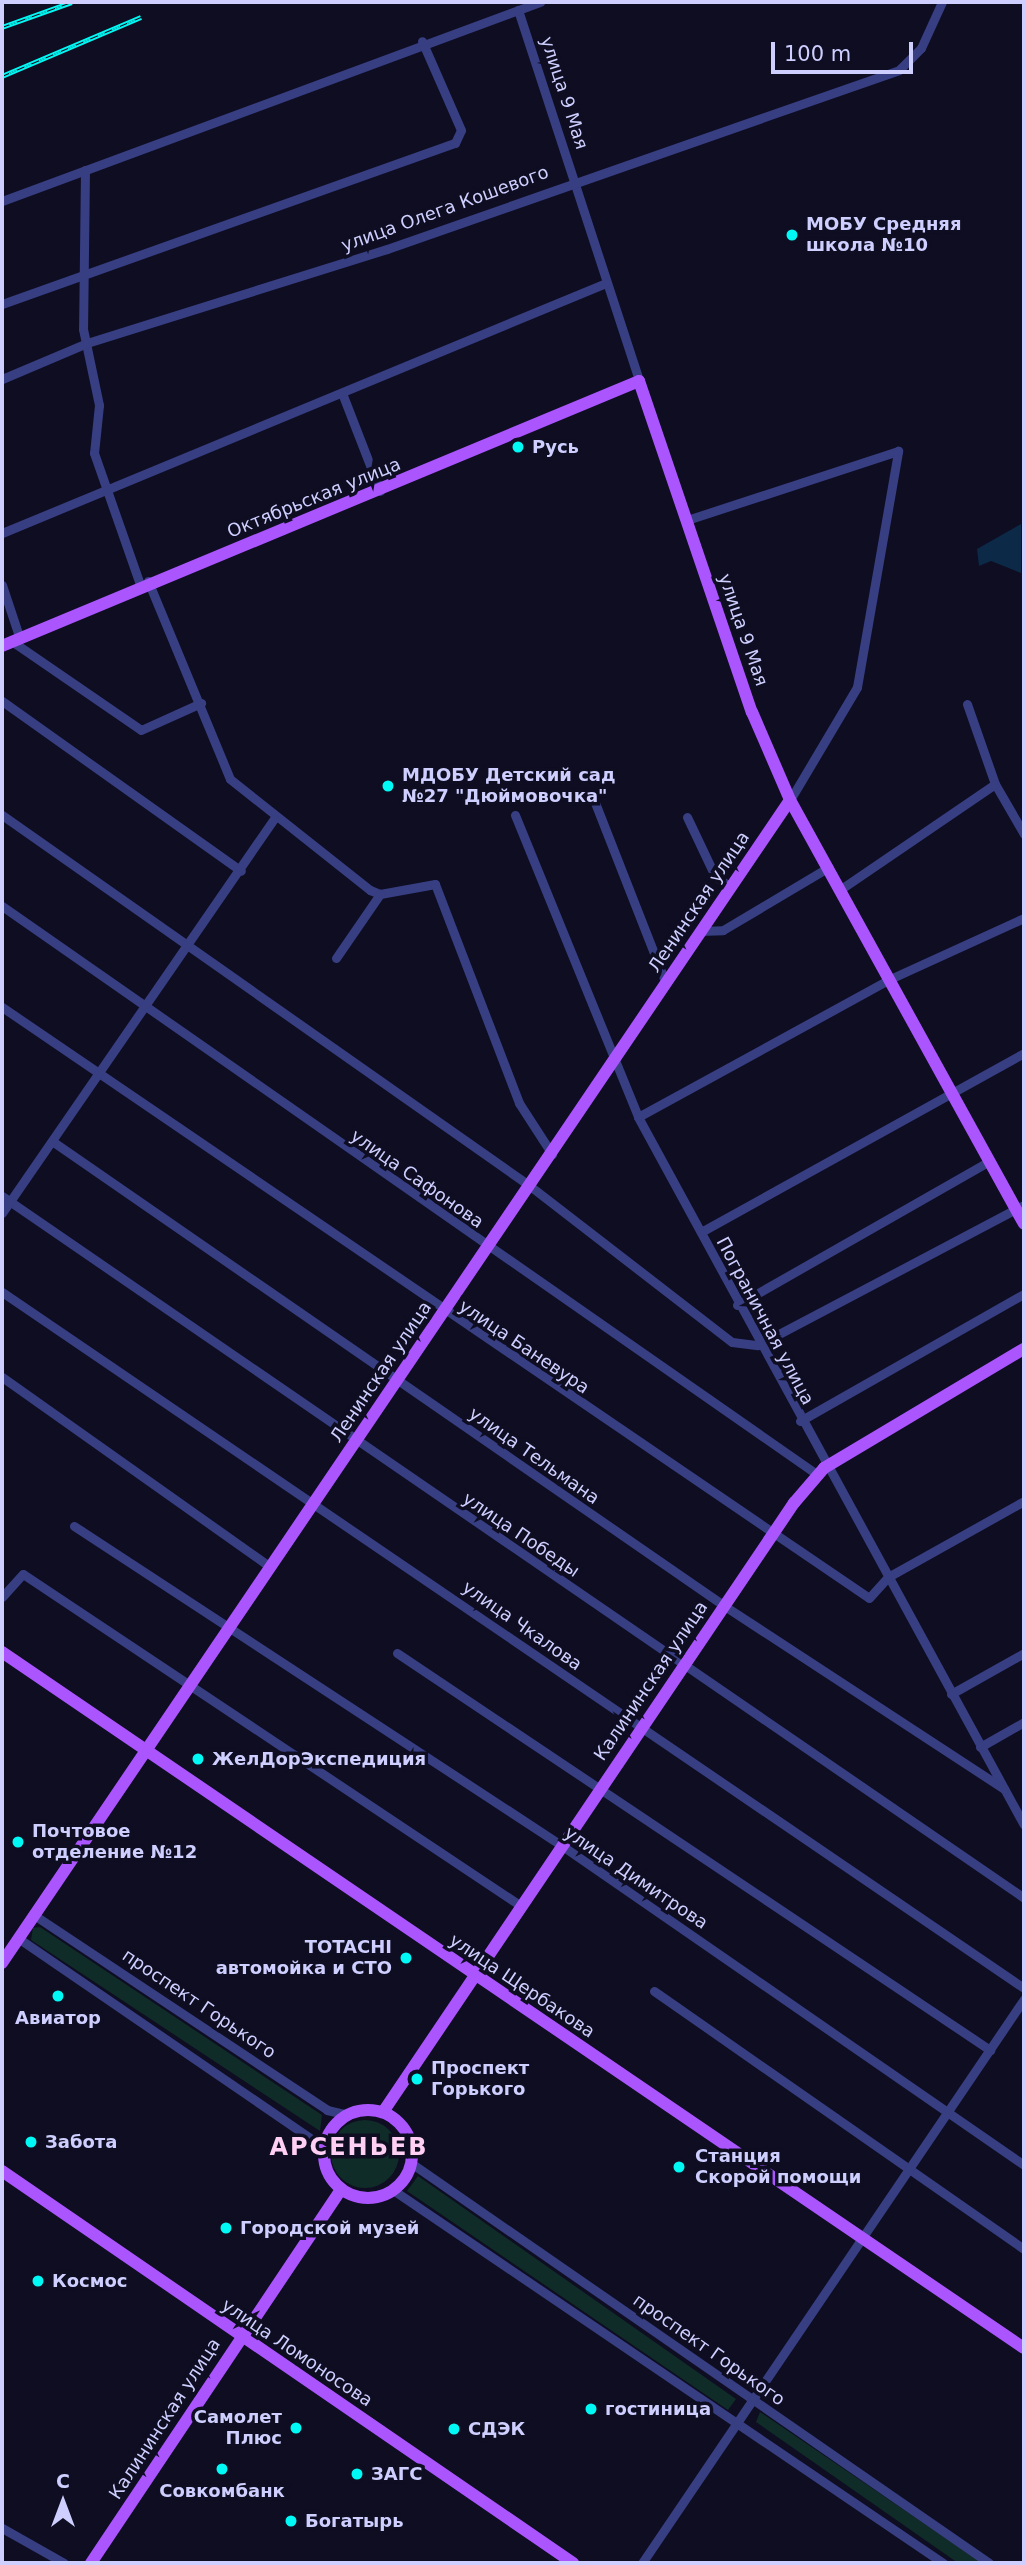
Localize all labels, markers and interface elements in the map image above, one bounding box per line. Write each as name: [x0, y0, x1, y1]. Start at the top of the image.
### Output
scale bar: [774, 28, 916, 72]
street label: улица 9 Мая: [536, 34, 592, 152]
text: 100 m: [784, 42, 851, 66]
street label: улица Олега Кошевого: [338, 161, 552, 257]
place label: МОБУ Средняя школа №10: [806, 214, 961, 256]
marker: МОБУ Средняя школа №10: [784, 227, 800, 243]
place label: Русь: [532, 436, 579, 458]
marker: Русь: [510, 439, 526, 455]
street label: Октябрьская улица: [224, 453, 404, 543]
street label: улица 9 Мая: [714, 571, 772, 689]
place label: МДОБУ Детский сад №27 "Дюймовочка": [402, 765, 616, 808]
marker: МДОБУ Детский сад №27 "Дюймовочка": [380, 778, 396, 794]
street label: Ленинская улица: [644, 827, 754, 977]
street label: улица Сафонова: [346, 1125, 488, 1233]
street label: Пограничная улица: [712, 1233, 818, 1409]
street label: улица Баневура: [455, 1295, 593, 1399]
street label: Ленинская улица: [326, 1297, 436, 1447]
street label: улица Тельмана: [465, 1403, 603, 1509]
street label: улица Победы: [458, 1488, 584, 1582]
street label: улица Чкалова: [458, 1577, 586, 1675]
street label: Калининская улица: [590, 1597, 712, 1765]
place label: ЖелДорЭкспедиция: [212, 1748, 426, 1770]
marker: ЖелДорЭкспедиция: [190, 1751, 206, 1767]
place label: Почтовое отделение №12: [32, 1821, 197, 1864]
street label: улица Димитрова: [560, 1822, 712, 1934]
marker: Почтовое отделение №12: [10, 1834, 26, 1850]
street label: улица Щербакова: [445, 1929, 599, 2043]
place label: TOTACHI автомойка и СТО: [216, 1937, 392, 1980]
street label: проспект Горького: [118, 1945, 280, 2063]
marker: TOTACHI автомойка и СТО: [398, 1950, 414, 1966]
marker: Авиатор: [50, 1988, 66, 2004]
place label: Авиатор: [15, 2007, 101, 2029]
place label: Проспект Горького: [431, 2058, 529, 2100]
marker: Проспект Горького: [409, 2071, 425, 2087]
place label: Забота: [45, 2131, 117, 2153]
marker: Забота: [23, 2134, 39, 2150]
district label: АРСЕНЬЕВ: [270, 2134, 428, 2162]
place label: Станция Скорой помощи: [695, 2146, 861, 2188]
marker: Станция Скорой помощи: [669, 2157, 689, 2177]
place label: Городской музей: [240, 2217, 419, 2239]
marker: Городской музей: [218, 2220, 234, 2236]
place label: Космос: [52, 2270, 127, 2292]
marker: Космос: [30, 2273, 46, 2289]
street label: проспект Горького: [629, 2289, 789, 2411]
street label: улица Ломоносова: [217, 2294, 377, 2412]
street label: Калининская улица: [105, 2334, 225, 2504]
place label: гостиница: [605, 2398, 711, 2420]
marker: гостиница: [583, 2401, 599, 2417]
place label: Самолет Плюс: [194, 2407, 282, 2450]
place label: СДЭК: [468, 2418, 525, 2440]
marker: Самолет Плюс: [288, 2420, 304, 2436]
marker: СДЭК: [446, 2421, 462, 2437]
marker: Совкомбанк: [214, 2461, 230, 2477]
place label: ЗАГС: [371, 2463, 422, 2485]
marker: ЗАГС: [349, 2466, 365, 2482]
north arrow: [28, 2467, 98, 2537]
text: С: [56, 2470, 70, 2492]
place label: Совкомбанк: [159, 2480, 285, 2502]
place label: Богатырь: [305, 2510, 404, 2532]
marker: Богатырь: [283, 2513, 299, 2529]

